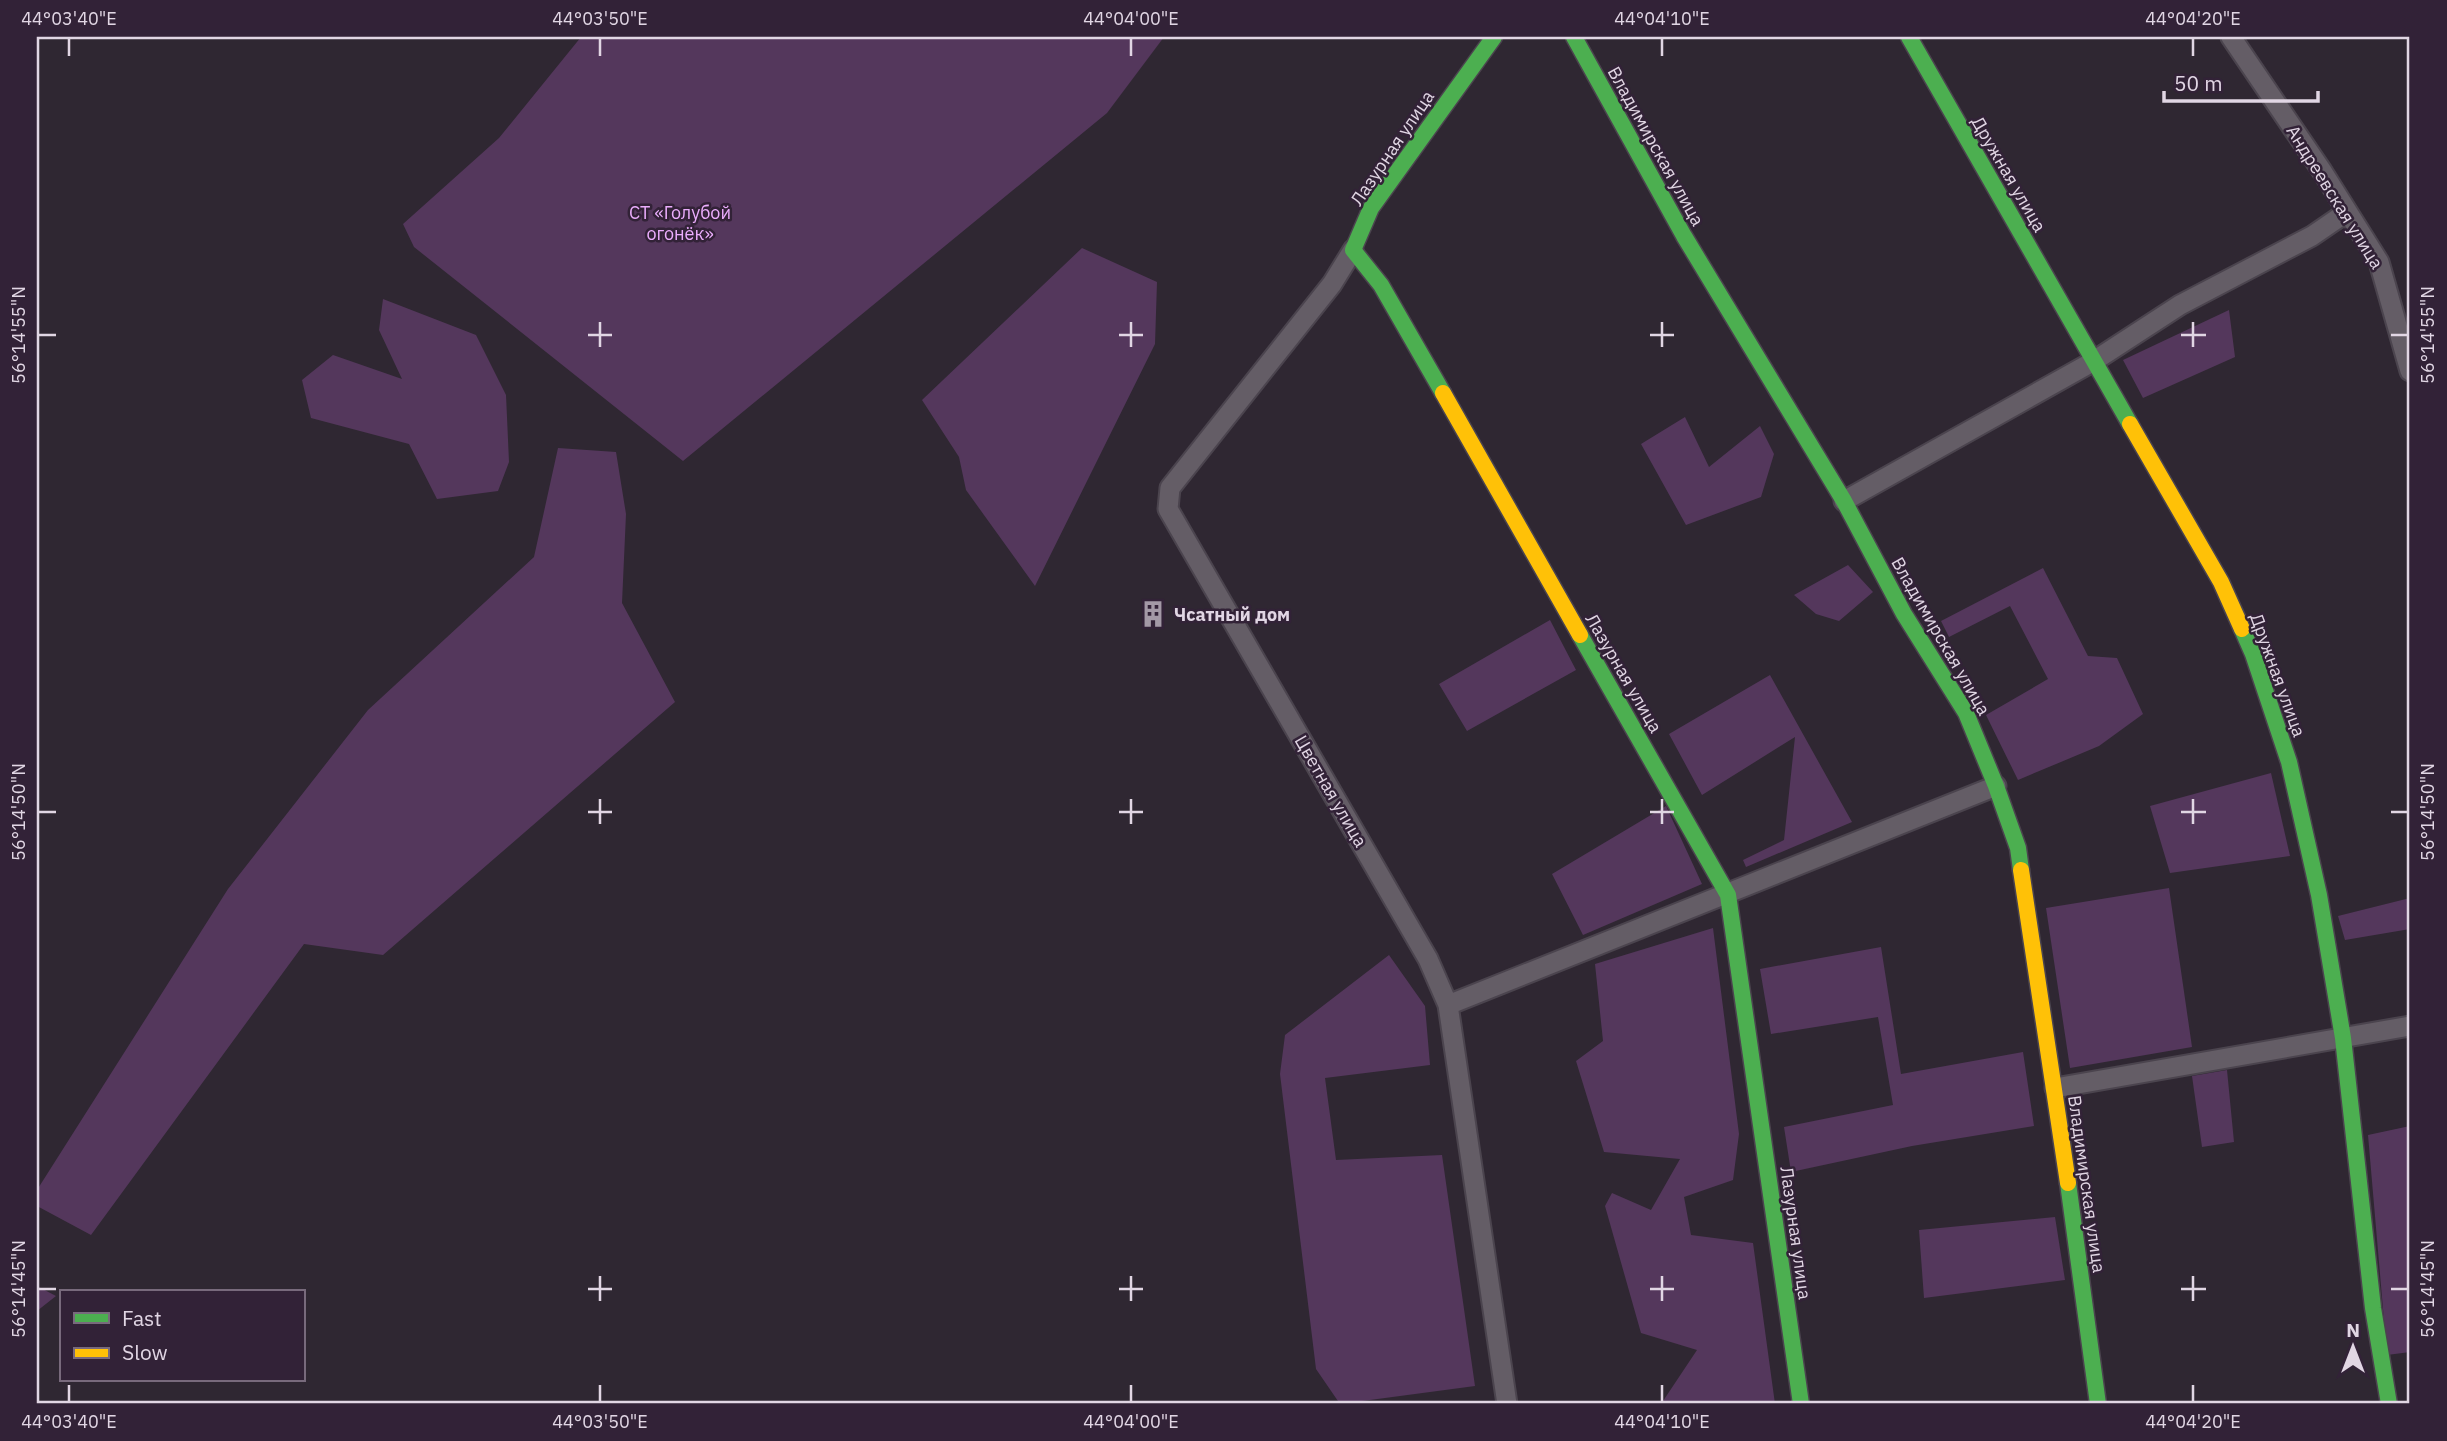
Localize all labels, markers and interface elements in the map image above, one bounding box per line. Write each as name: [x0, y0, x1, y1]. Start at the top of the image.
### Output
text: 44°03'40"E: [21, 7, 117, 30]
text: 44°03'50"E: [552, 7, 648, 30]
text: 44°04'00"E: [1083, 7, 1179, 30]
text: 44°04'10"E: [1614, 7, 1710, 30]
text: 44°04'20"E: [2145, 7, 2241, 30]
scale bar: [2164, 60, 2318, 104]
street label: Владимирская улица: [1603, 62, 1710, 230]
text: 50 m: [2174, 69, 2223, 97]
street label: Лазурная улица: [1345, 86, 1439, 210]
street label: Дружная улица: [1966, 112, 2052, 236]
street label: Андреевская улица: [2281, 121, 2389, 273]
park label: СТ «Голубой огонёк»: [629, 201, 731, 245]
text: 56°14'55"N: [7, 286, 30, 384]
text: 56°14'55"N: [2416, 286, 2439, 384]
street label: Владимирская улица: [1886, 553, 1996, 720]
building icon: Чсатный дом: [1138, 599, 1168, 629]
place label: Чсатный дом: [1174, 603, 1290, 626]
street label: Лазурная улица: [1581, 609, 1668, 737]
street label: Дружная улица: [2245, 610, 2311, 740]
street label: Цветная улица: [1290, 731, 1372, 851]
text: 56°14'50"N: [7, 763, 30, 861]
text: 56°14'50"N: [2416, 763, 2439, 861]
street label: Владимирская улица: [2063, 1094, 2111, 1275]
street label: Лазурная улица: [1775, 1165, 1817, 1301]
text: 56°14'45"N: [7, 1240, 30, 1338]
text: 56°14'45"N: [2416, 1240, 2439, 1338]
legend: [60, 1290, 304, 1382]
text: Fast: [122, 1304, 162, 1332]
north arrow: [2318, 1312, 2388, 1382]
text: N: [2346, 1318, 2360, 1342]
text: Slow: [122, 1338, 168, 1366]
text: 44°03'40"E: [21, 1410, 117, 1433]
text: 44°03'50"E: [552, 1410, 648, 1433]
text: 44°04'00"E: [1083, 1410, 1179, 1433]
text: 44°04'10"E: [1614, 1410, 1710, 1433]
text: 44°04'20"E: [2145, 1410, 2241, 1433]

